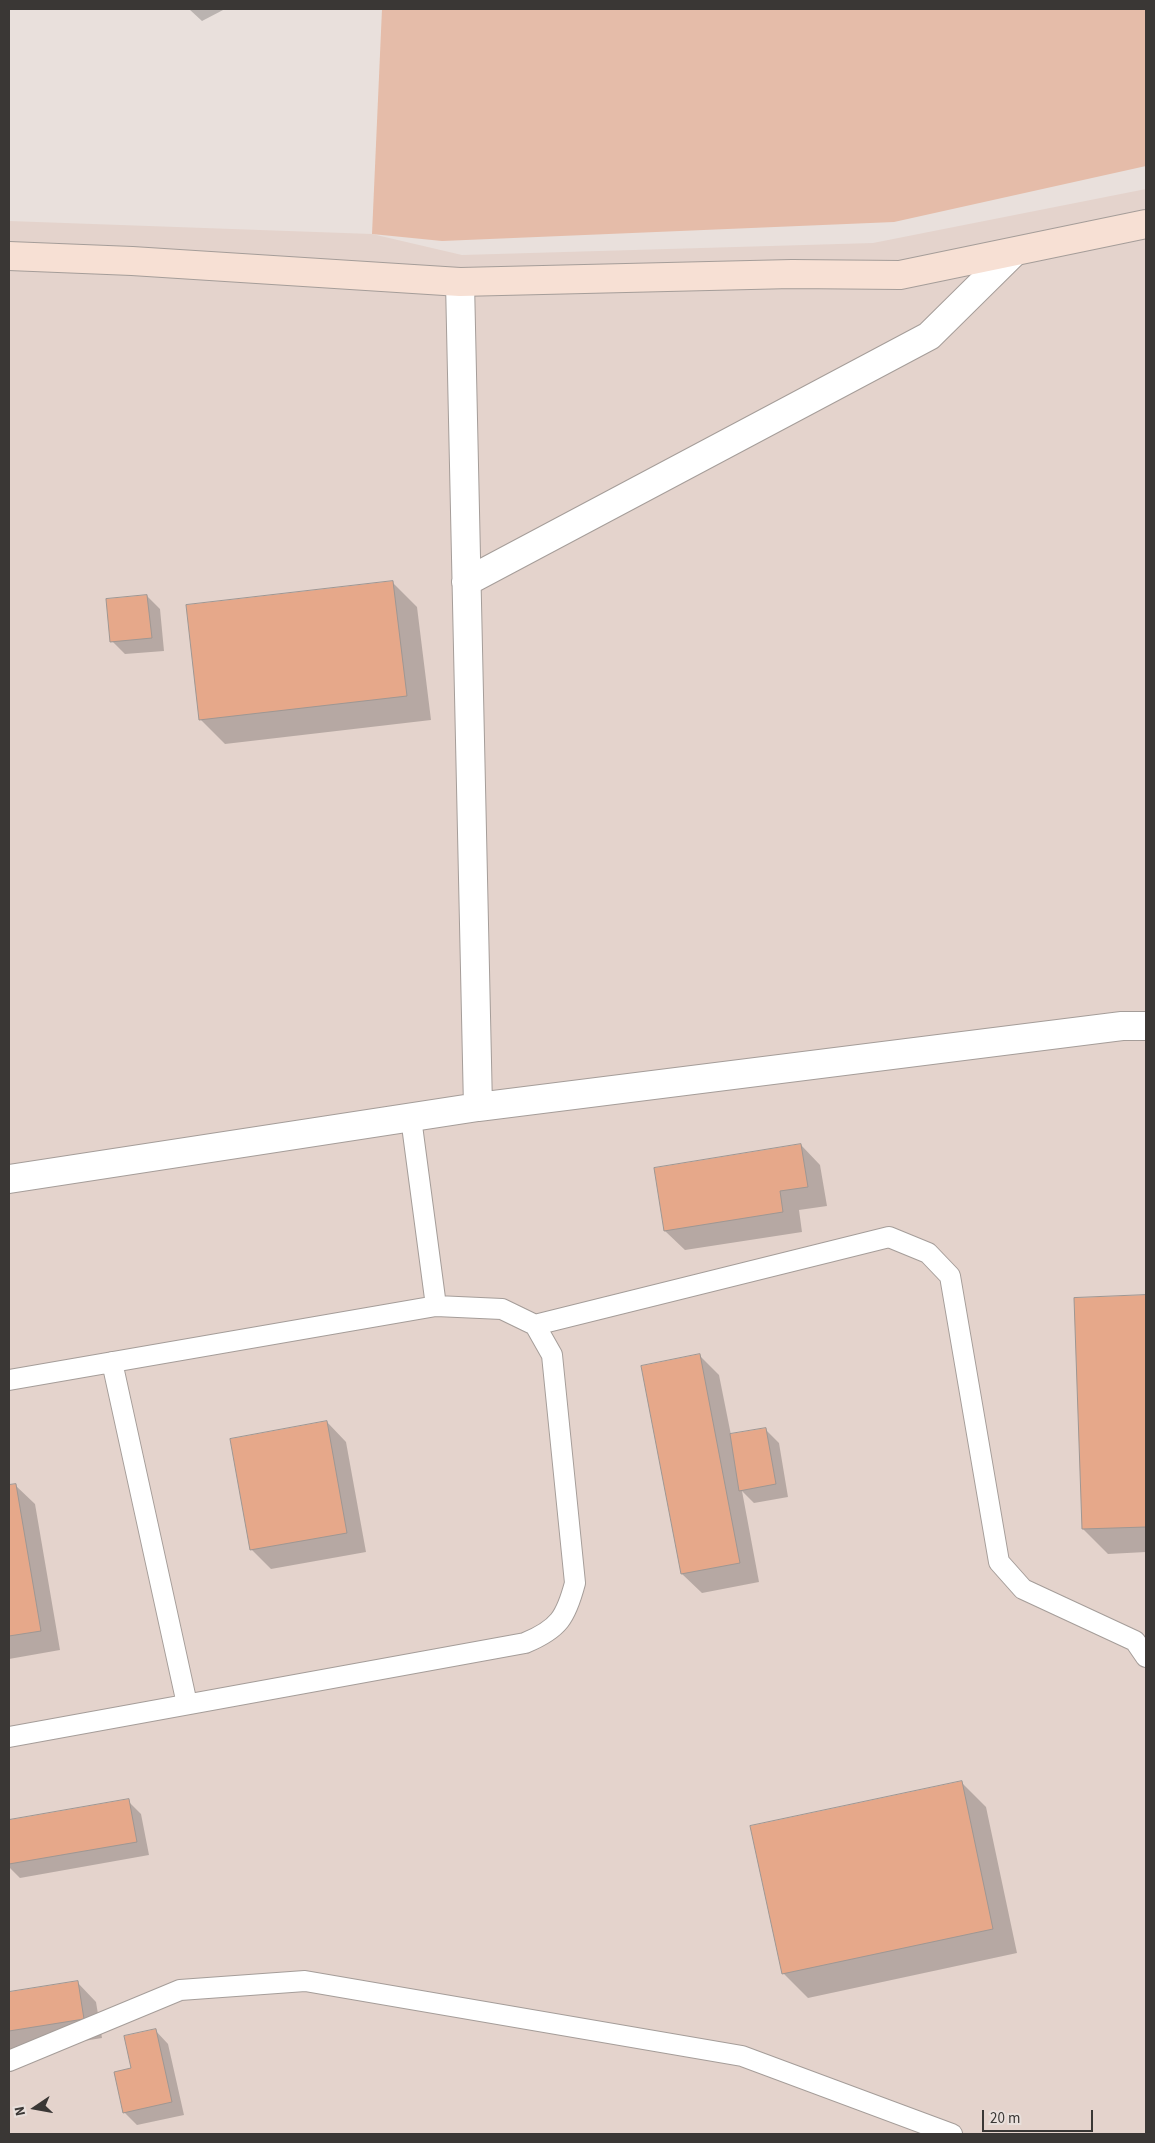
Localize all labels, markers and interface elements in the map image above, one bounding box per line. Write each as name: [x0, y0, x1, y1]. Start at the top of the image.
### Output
north arrow: [10, 2083, 60, 2133]
scale bar: [985, 2100, 1096, 2132]
text: N: [10, 2104, 31, 2118]
text: 20 m: [990, 2108, 1020, 2129]

